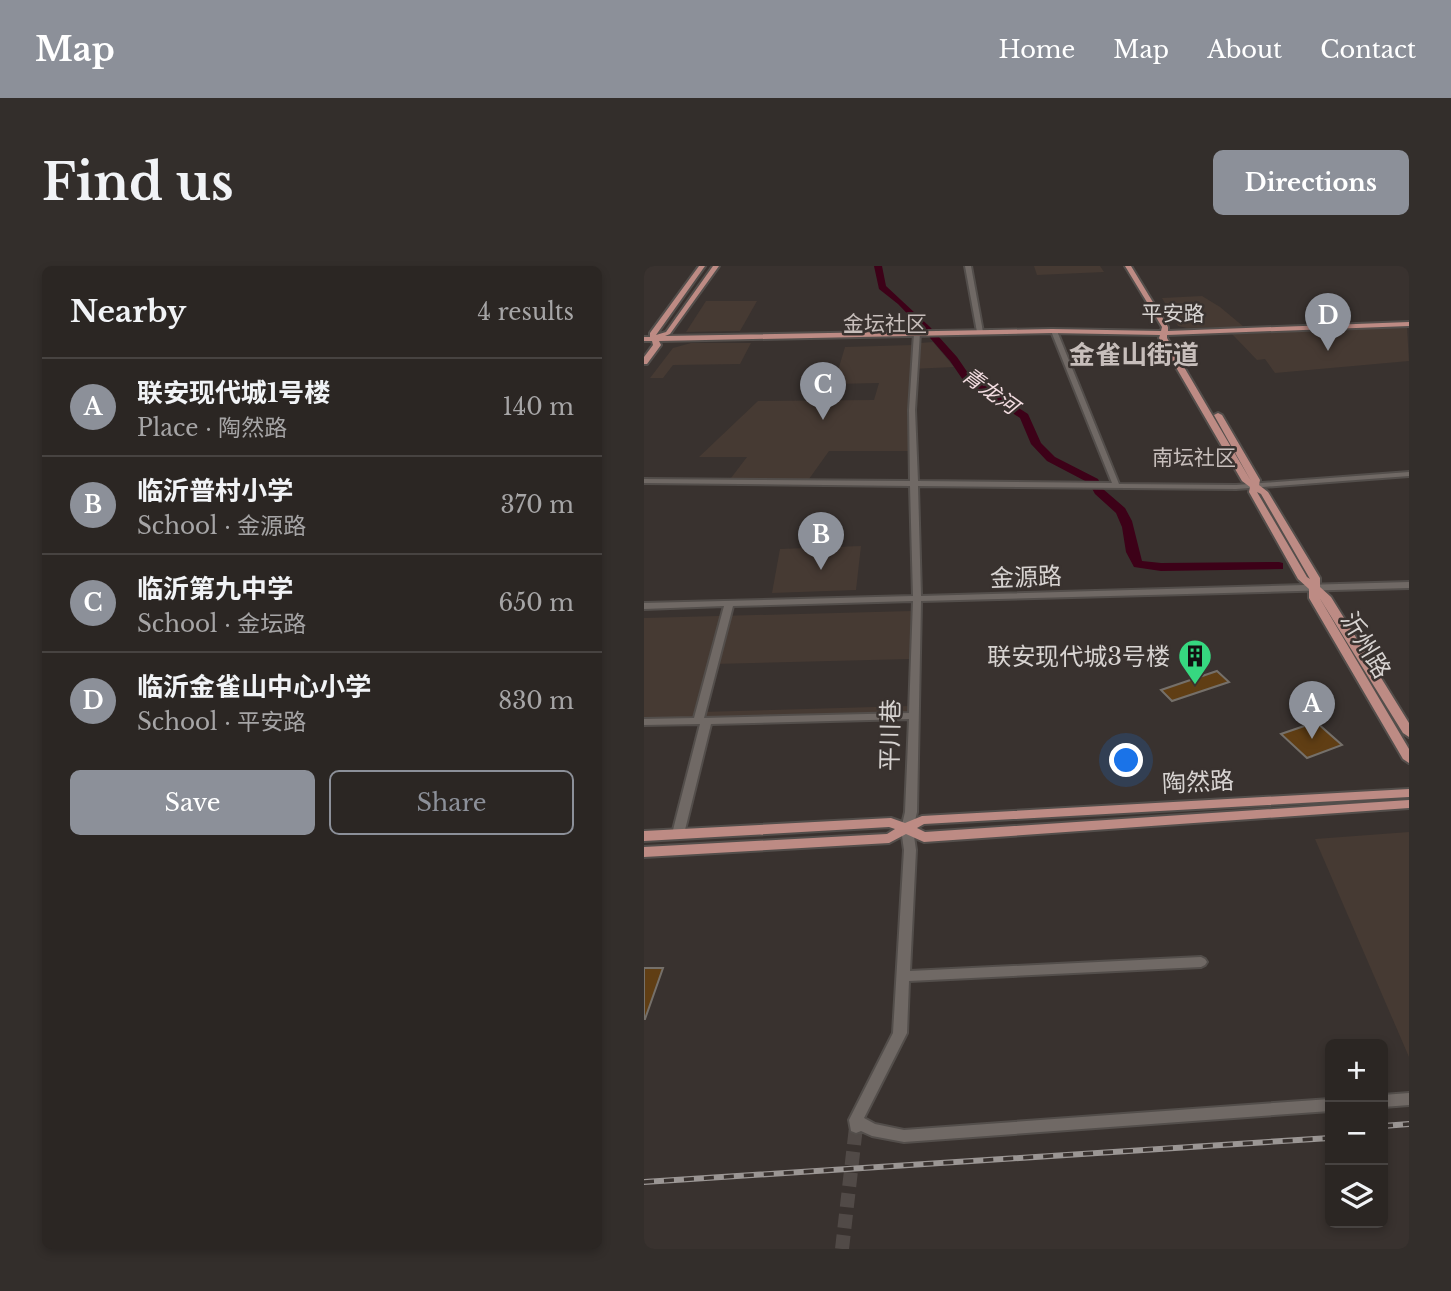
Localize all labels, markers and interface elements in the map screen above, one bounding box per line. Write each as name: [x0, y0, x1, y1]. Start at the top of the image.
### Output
text: Map: [35, 29, 115, 70]
text: Home: [999, 35, 1075, 64]
text: Map: [1113, 35, 1169, 64]
text: About: [1207, 35, 1282, 64]
text: Contact: [1320, 35, 1416, 64]
button: Directions: [1213, 150, 1409, 215]
text: Find us: [42, 152, 234, 213]
text: Nearby: [70, 293, 186, 330]
pin: D: [1305, 293, 1351, 351]
text: 4 results: [478, 298, 574, 326]
street label: 平安路: [1142, 301, 1205, 327]
district label: 金坛社区: [843, 311, 927, 337]
district label: 金雀山街道: [1069, 339, 1199, 371]
pin: C: [800, 362, 846, 420]
water label: 青龙河: [957, 362, 1026, 422]
text: 联安现代城1号楼: [137, 377, 330, 409]
text: A: [84, 393, 102, 421]
text: 140 m: [503, 393, 574, 421]
text: Place · 陶然路: [137, 414, 287, 442]
district label: 南坛社区: [1152, 445, 1236, 471]
text: 临沂普村小学: [137, 475, 293, 507]
text: B: [84, 491, 102, 519]
text: 370 m: [501, 491, 574, 519]
text: School · 金源路: [137, 512, 306, 540]
pin: B: [798, 512, 844, 570]
street label: 金源路: [990, 561, 1062, 593]
text: 临沂第九中学: [137, 573, 293, 605]
text: C: [84, 589, 102, 617]
text: 650 m: [498, 589, 574, 617]
street label: 沂州路: [1335, 607, 1397, 683]
text: School · 金坛路: [137, 610, 306, 638]
building icon: 联安现代城3号楼: [1176, 637, 1214, 686]
place label: 联安现代城3号楼: [987, 642, 1170, 671]
text: 临沂金雀山中心小学: [137, 671, 371, 703]
pin: A: [1289, 681, 1335, 739]
text: D: [82, 687, 104, 715]
text: 830 m: [498, 687, 574, 715]
street label: 平川巷: [875, 699, 905, 771]
text: School · 平安路: [137, 708, 306, 736]
your location: [1109, 743, 1143, 777]
street label: 陶然路: [1161, 766, 1235, 798]
button: Save: [70, 770, 315, 835]
button: Share: [329, 770, 574, 835]
map controls: [1325, 1039, 1388, 1228]
button: +: [1325, 1039, 1388, 1102]
button: −: [1325, 1102, 1388, 1165]
button: layers: [1325, 1165, 1388, 1228]

